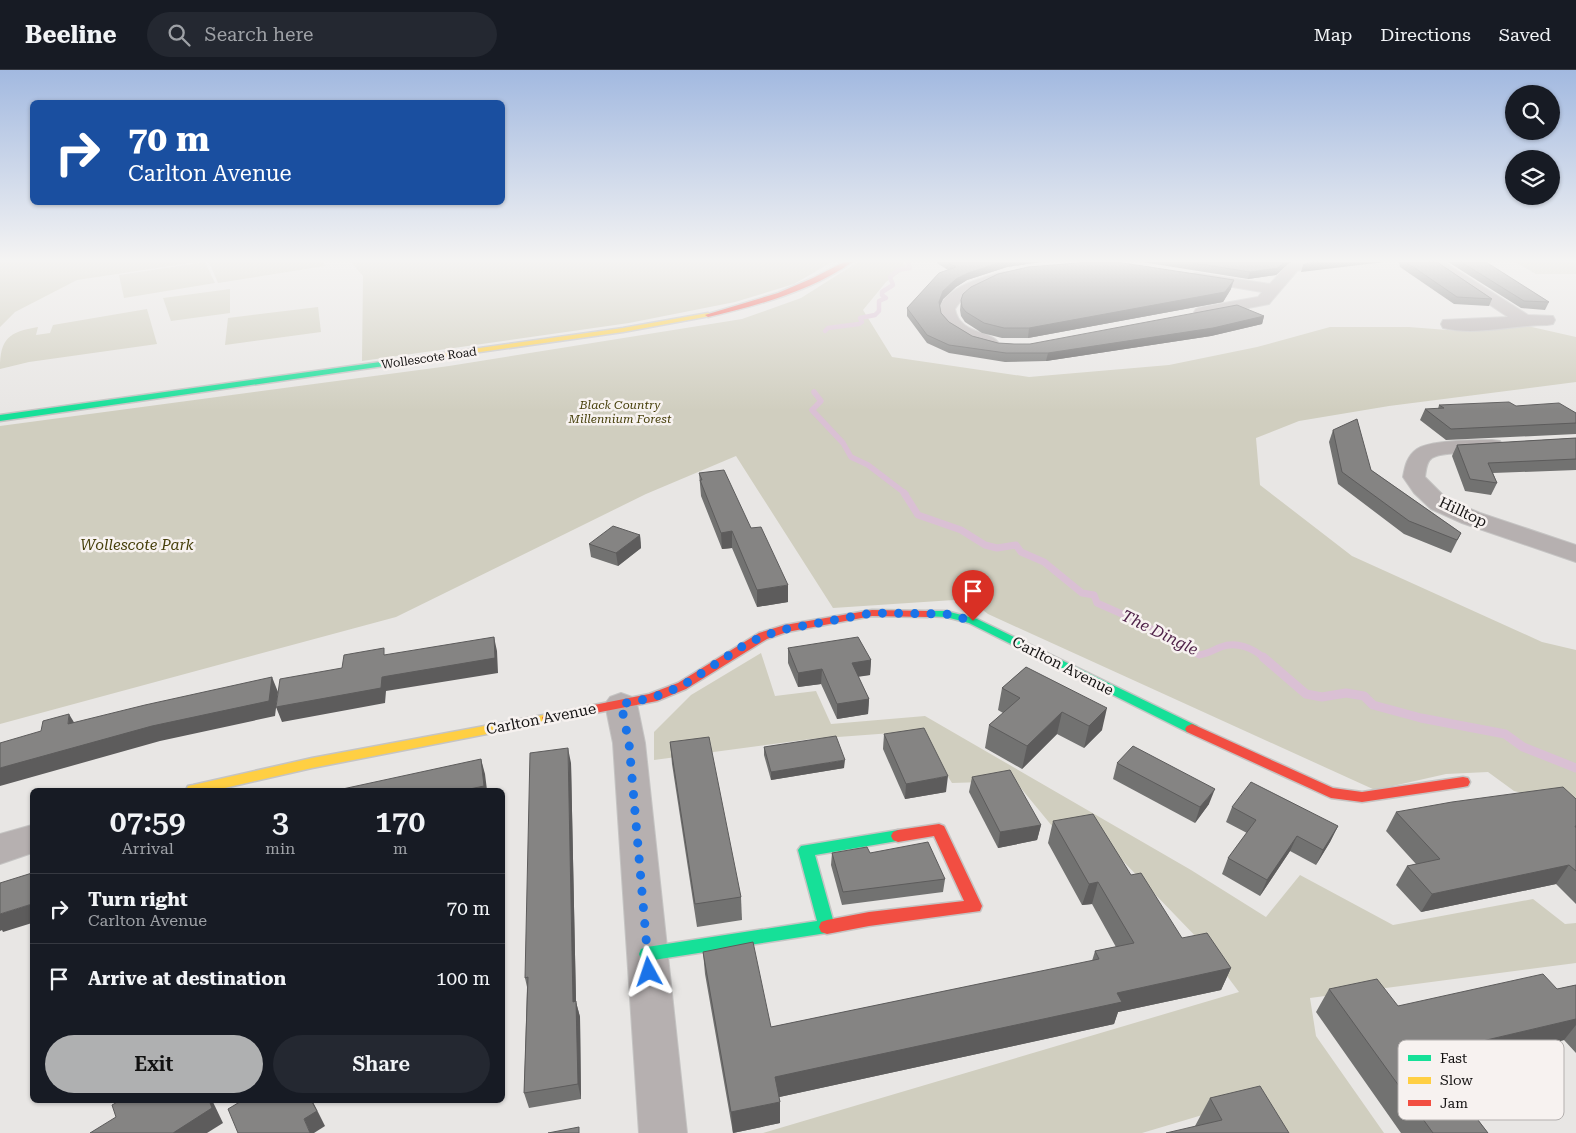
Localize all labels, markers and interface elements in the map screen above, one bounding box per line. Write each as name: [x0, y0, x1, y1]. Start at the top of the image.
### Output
search box: [147, 12, 497, 57]
text: Beeline: [25, 21, 117, 49]
icon: search: [165, 21, 193, 49]
text: Search here: [205, 23, 313, 46]
text: Map: [1314, 24, 1352, 45]
text: Directions: [1380, 24, 1471, 45]
text: Saved: [1499, 24, 1551, 45]
map controls: [1505, 85, 1560, 205]
button: search: [1505, 85, 1560, 140]
text: 70 m: [128, 119, 210, 160]
icon: right: [45, 120, 110, 185]
button: layers: [1505, 150, 1560, 205]
text: Carlton Avenue: [128, 161, 292, 186]
street label: Wollescote Road: [380, 344, 478, 372]
park label: Black Country Millennium Forest: [568, 398, 672, 426]
street label: Hilltop: [1436, 493, 1490, 531]
park label: Wollescote Park: [80, 536, 195, 554]
pin: [952, 570, 994, 621]
icon: arrive: [959, 577, 987, 605]
water label: The Dingle: [1118, 606, 1201, 659]
street label: Carlton Avenue: [1009, 633, 1117, 699]
street label: Carlton Avenue: [485, 700, 597, 738]
text: 07:59: [110, 804, 186, 839]
text: 3: [272, 804, 289, 839]
text: 170: [375, 804, 425, 839]
text: Arrival: [122, 839, 174, 858]
text: min: [265, 839, 295, 858]
text: m: [393, 839, 407, 858]
text: Turn right: [88, 888, 188, 911]
icon: right: [45, 895, 73, 923]
text: 70 m: [447, 897, 490, 920]
text: Carlton Avenue: [88, 911, 207, 930]
position arrow: [622, 945, 674, 997]
icon: arrive: [45, 965, 73, 993]
text: Arrive at destination: [88, 967, 286, 990]
text: 100 m: [436, 967, 490, 990]
button: Exit: [45, 1035, 263, 1093]
button: Share: [273, 1035, 490, 1093]
legend: [1398, 1040, 1564, 1120]
text: Fast: [1440, 1050, 1467, 1066]
text: Slow: [1440, 1072, 1473, 1088]
text: Jam: [1440, 1095, 1468, 1111]

